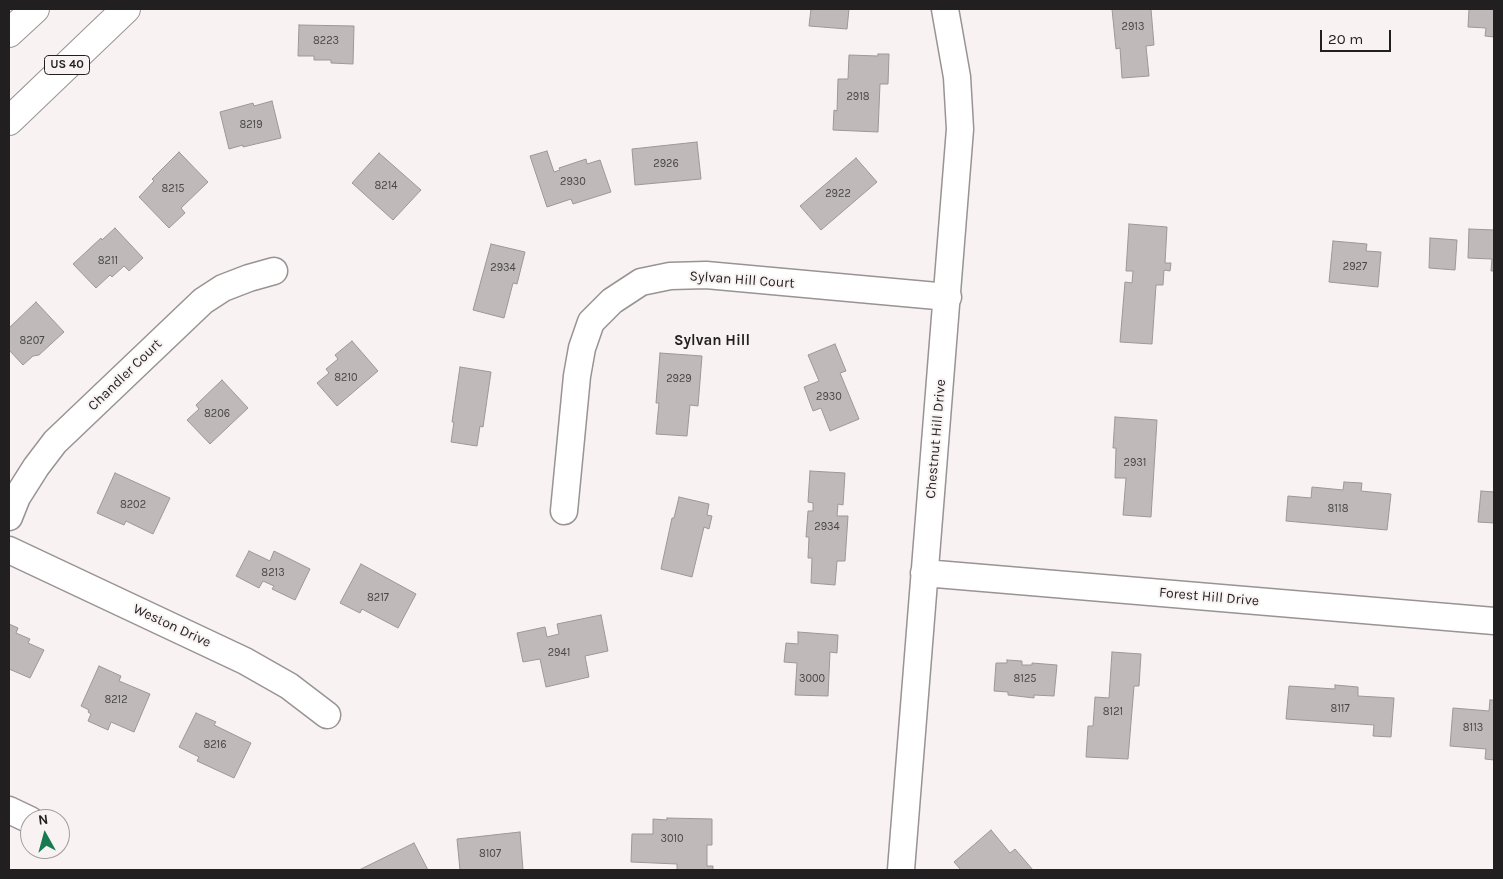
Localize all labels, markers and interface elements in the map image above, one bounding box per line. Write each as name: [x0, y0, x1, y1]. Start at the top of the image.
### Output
house number: 2913: [1122, 20, 1144, 34]
scale bar: [1323, 20, 1394, 52]
text: 20 m: [1328, 30, 1363, 48]
house number: 8223: [313, 34, 339, 48]
road number: US 40: [44, 56, 90, 74]
house number: 2918: [846, 90, 870, 104]
house number: 8219: [239, 118, 263, 132]
house number: 2926: [653, 157, 679, 171]
house number: 2930: [560, 175, 586, 189]
house number: 8214: [375, 179, 397, 193]
house number: 8215: [162, 182, 184, 196]
house number: 2922: [825, 187, 851, 201]
house number: 8211: [98, 254, 118, 268]
house number: 2927: [1343, 260, 1367, 274]
house number: 2934: [490, 261, 516, 275]
street label: Sylvan Hill Court: [689, 268, 795, 292]
district label: Sylvan Hill: [674, 332, 750, 350]
house number: 8207: [20, 334, 44, 348]
street label: Chandler Court: [85, 336, 165, 414]
house number: 8210: [334, 371, 358, 385]
house number: 2929: [666, 372, 692, 386]
street label: Chestnut Hill Drive: [922, 379, 950, 499]
house number: 2930: [816, 390, 842, 404]
house number: 8206: [204, 407, 230, 421]
house number: 2931: [1124, 456, 1146, 470]
house number: 8202: [120, 498, 146, 512]
house number: 8118: [1328, 502, 1348, 516]
house number: 2934: [814, 520, 840, 534]
house number: 8213: [261, 566, 285, 580]
street label: Forest Hill Drive: [1158, 584, 1260, 610]
house number: 8217: [367, 591, 389, 605]
street label: Weston Drive: [130, 601, 214, 651]
house number: 2941: [548, 646, 570, 660]
house number: 3000: [799, 672, 825, 686]
house number: 8125: [1014, 672, 1036, 686]
house number: 8212: [104, 693, 128, 707]
house number: 8117: [1330, 702, 1350, 716]
house number: 8121: [1103, 705, 1123, 719]
house number: 8113: [1463, 721, 1483, 735]
house number: 8216: [203, 738, 227, 752]
north arrow: [20, 809, 70, 859]
text: N: [37, 811, 49, 829]
house number: 3010: [660, 832, 684, 846]
house number: 8107: [479, 847, 501, 861]

